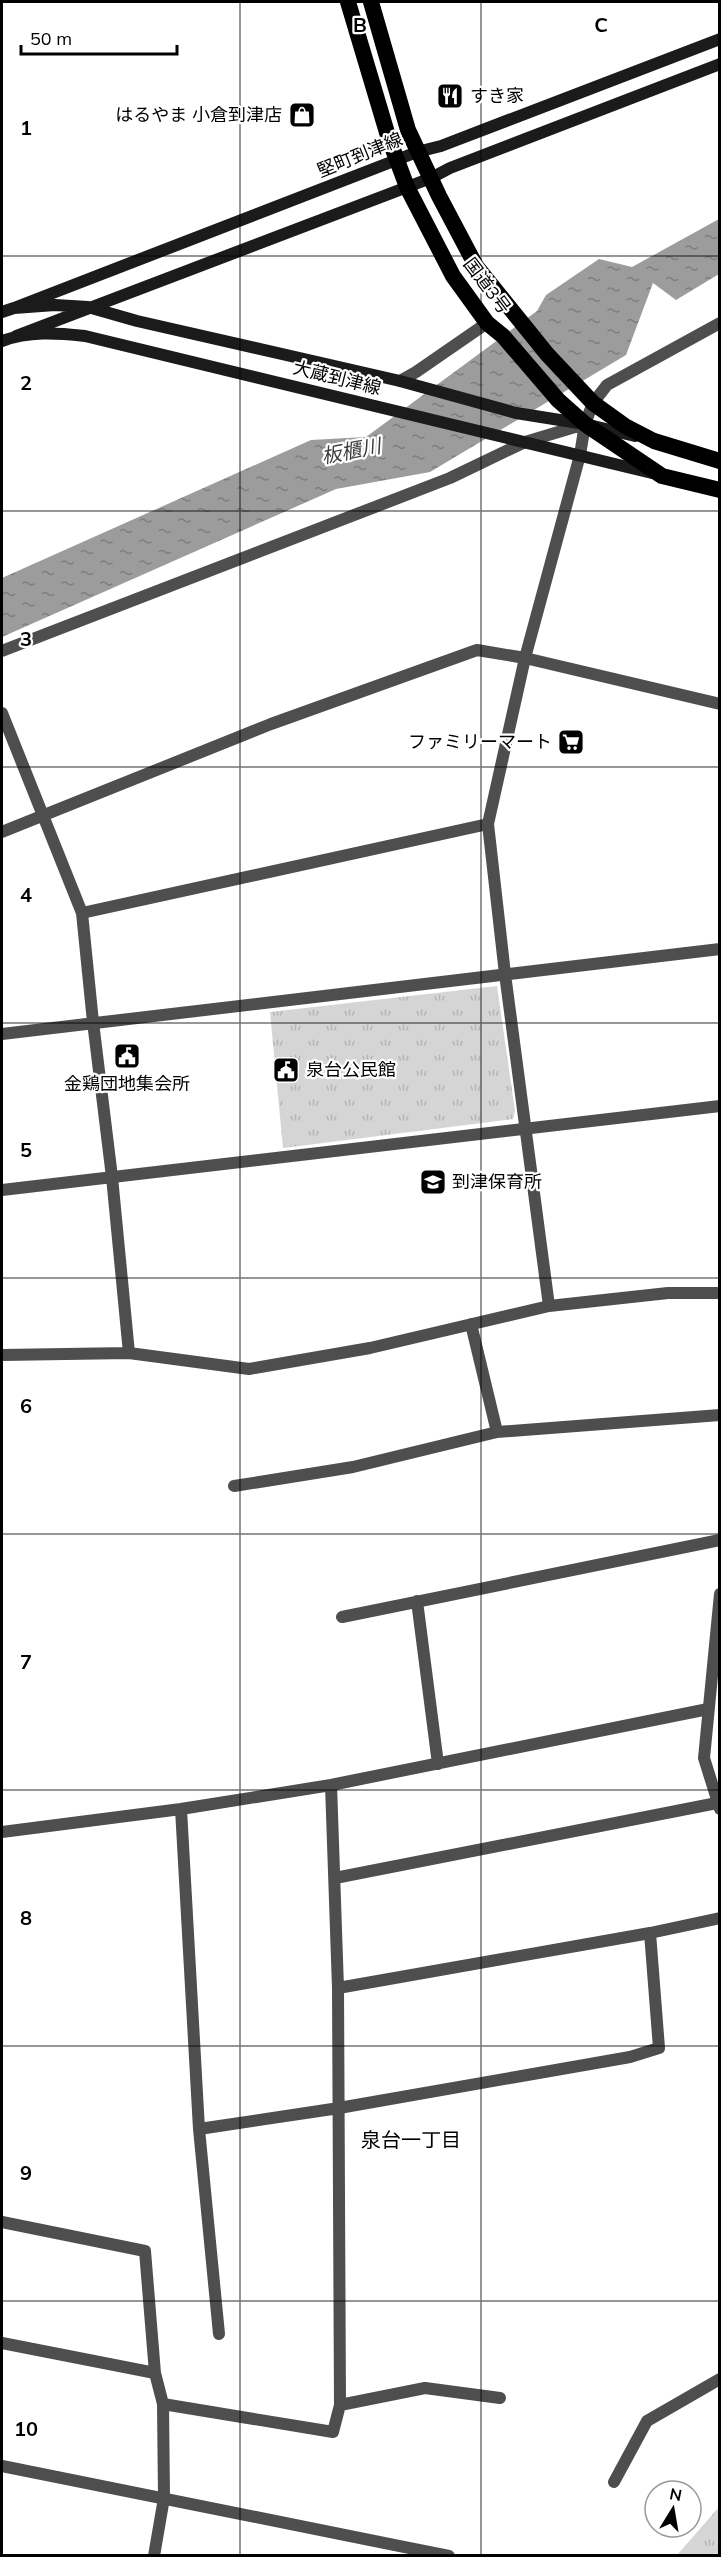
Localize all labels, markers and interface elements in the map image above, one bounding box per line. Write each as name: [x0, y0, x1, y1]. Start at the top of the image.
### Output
text: B: [353, 12, 367, 37]
text: C: [594, 12, 608, 37]
scale bar: [21, 18, 177, 56]
text: 50 m: [30, 27, 72, 50]
restaurant icon: すき家: [435, 81, 465, 111]
place label: すき家: [470, 84, 524, 107]
shop icon: はるやま 小倉到津店: [287, 100, 317, 130]
place label: はるやま 小倉到津店: [115, 103, 282, 126]
text: 1: [20, 115, 32, 140]
street label: 堅町到津線: [314, 127, 406, 182]
street label: 国道3号: [459, 253, 516, 319]
street label: 大蔵到津線: [291, 355, 384, 400]
text: 2: [20, 370, 32, 395]
water label: 板櫃川: [319, 432, 385, 469]
text: 3: [20, 626, 32, 651]
supermarket icon: ファミリーマート: [556, 727, 586, 757]
place label: ファミリーマート: [408, 730, 552, 753]
text: 4: [20, 882, 32, 907]
public building icon: 金鶏団地集会所: [112, 1041, 142, 1071]
public building icon: 泉台公民館: [271, 1055, 301, 1085]
place label: 泉台公民館: [306, 1058, 396, 1081]
place label: 金鶏団地集会所: [64, 1072, 190, 1095]
text: 5: [20, 1137, 32, 1162]
school or university icon: 到津保育所: [418, 1167, 448, 1197]
place label: 到津保育所: [452, 1170, 542, 1193]
text: 6: [20, 1393, 32, 1418]
text: 7: [20, 1649, 32, 1674]
text: 8: [20, 1905, 32, 1930]
district label: 泉台一丁目: [361, 2127, 461, 2152]
text: 9: [20, 2160, 32, 2185]
text: 10: [14, 2416, 38, 2441]
north arrow: [643, 2479, 703, 2539]
text: N: [668, 2483, 684, 2505]

